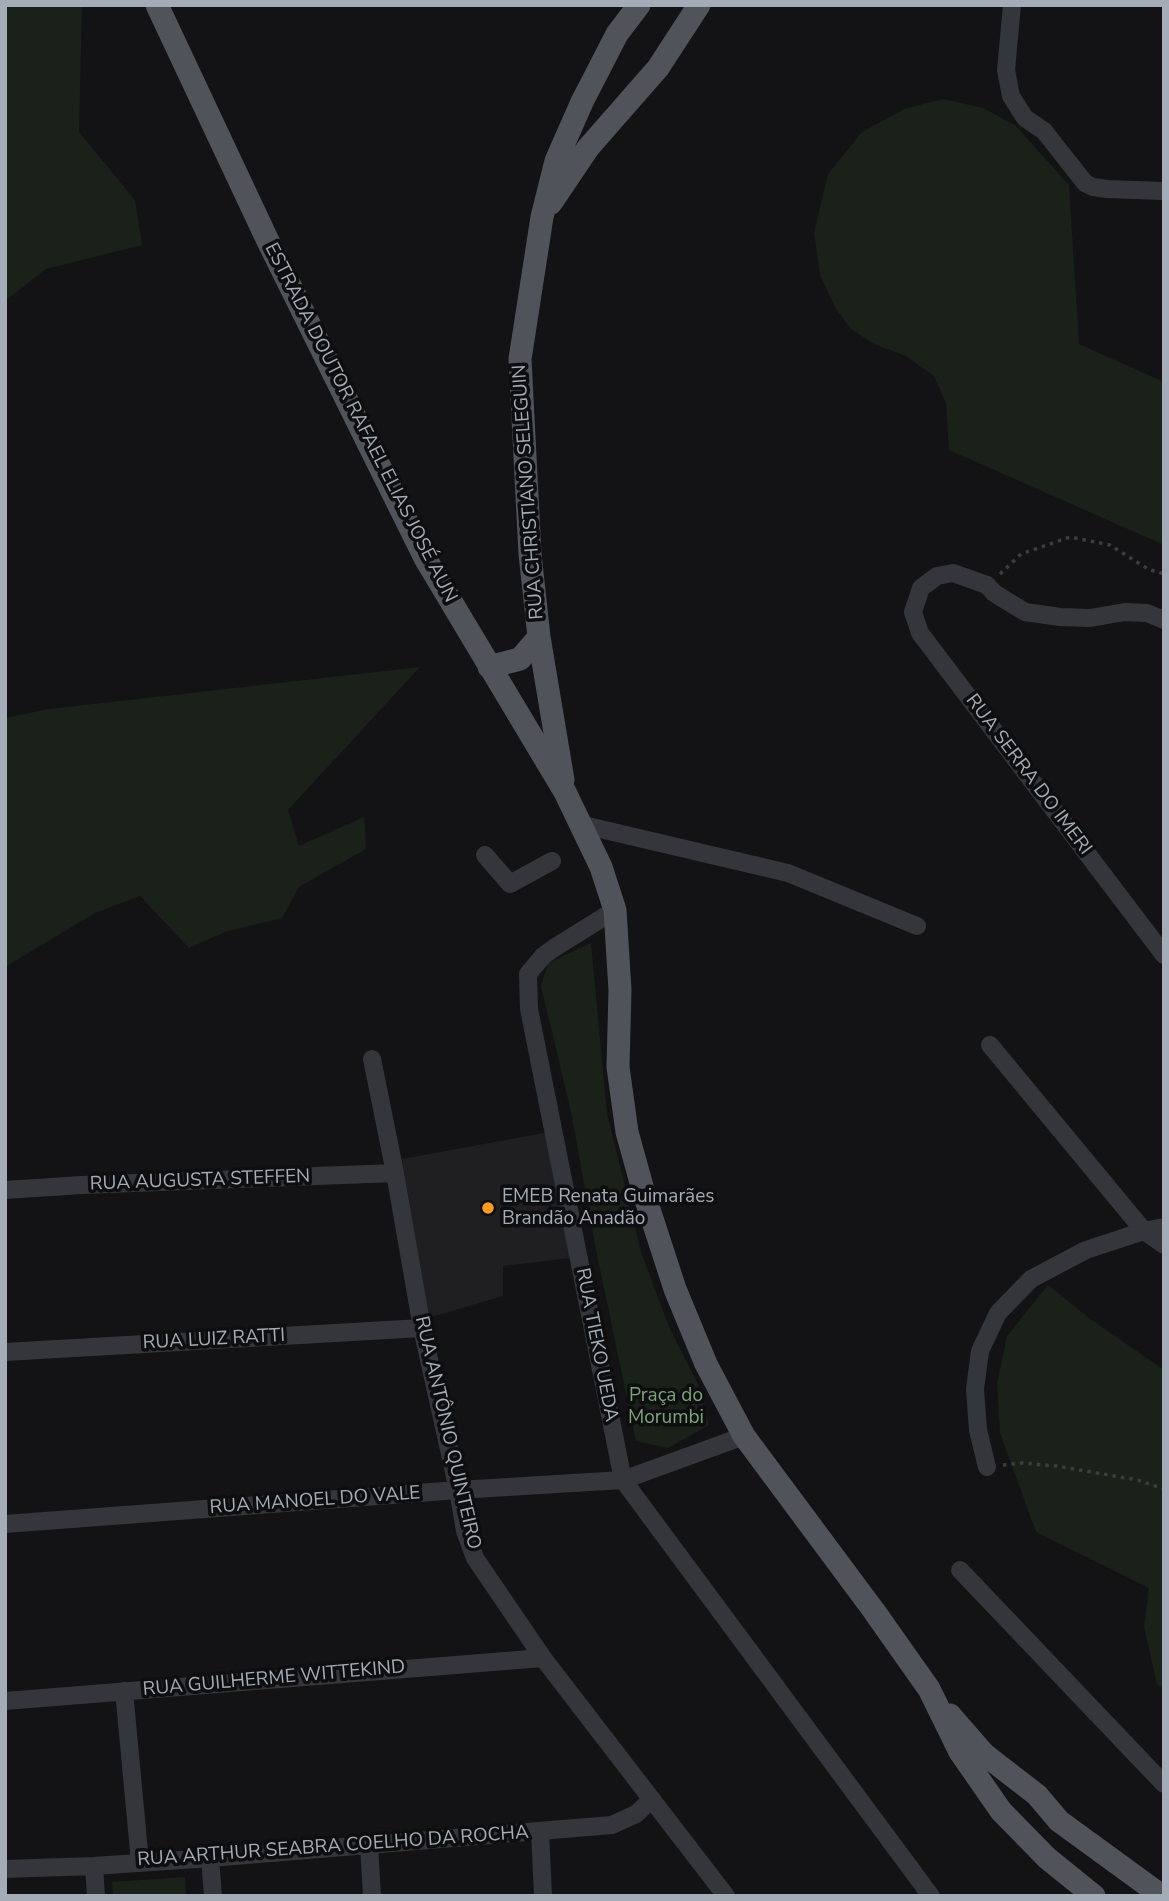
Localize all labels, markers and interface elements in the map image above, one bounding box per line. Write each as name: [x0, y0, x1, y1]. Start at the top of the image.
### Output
street label: ESTRADA DOUTOR RAFAEL ELIAS JOSÉ AUN: [259, 239, 461, 607]
street label: RUA CHRISTIANO SELEGUIN: [509, 364, 549, 620]
street label: RUA SERRA DO IMERI: [960, 690, 1096, 860]
street label: RUA AUGUSTA STEFFEN: [89, 1166, 311, 1196]
place label: EMEB Renata Guimarães Brandão Anadão: [502, 1186, 714, 1230]
marker: EMEB Renata Guimarães Brandão Anadão: [480, 1200, 496, 1216]
street label: RUA TIEKO UEDA: [570, 1266, 622, 1424]
street label: RUA ANTÔNIO QUINTEIRO: [409, 1314, 485, 1552]
street label: RUA LUIZ RATTI: [142, 1325, 286, 1355]
park label: Praça do Morumbi: [628, 1385, 704, 1429]
street label: RUA MANOEL DO VALE: [209, 1482, 421, 1520]
street label: RUA GUILHERME WITTEKIND: [142, 1656, 406, 1702]
street label: RUA ARTHUR SEABRA COELHO DA ROCHA: [137, 1822, 529, 1872]

